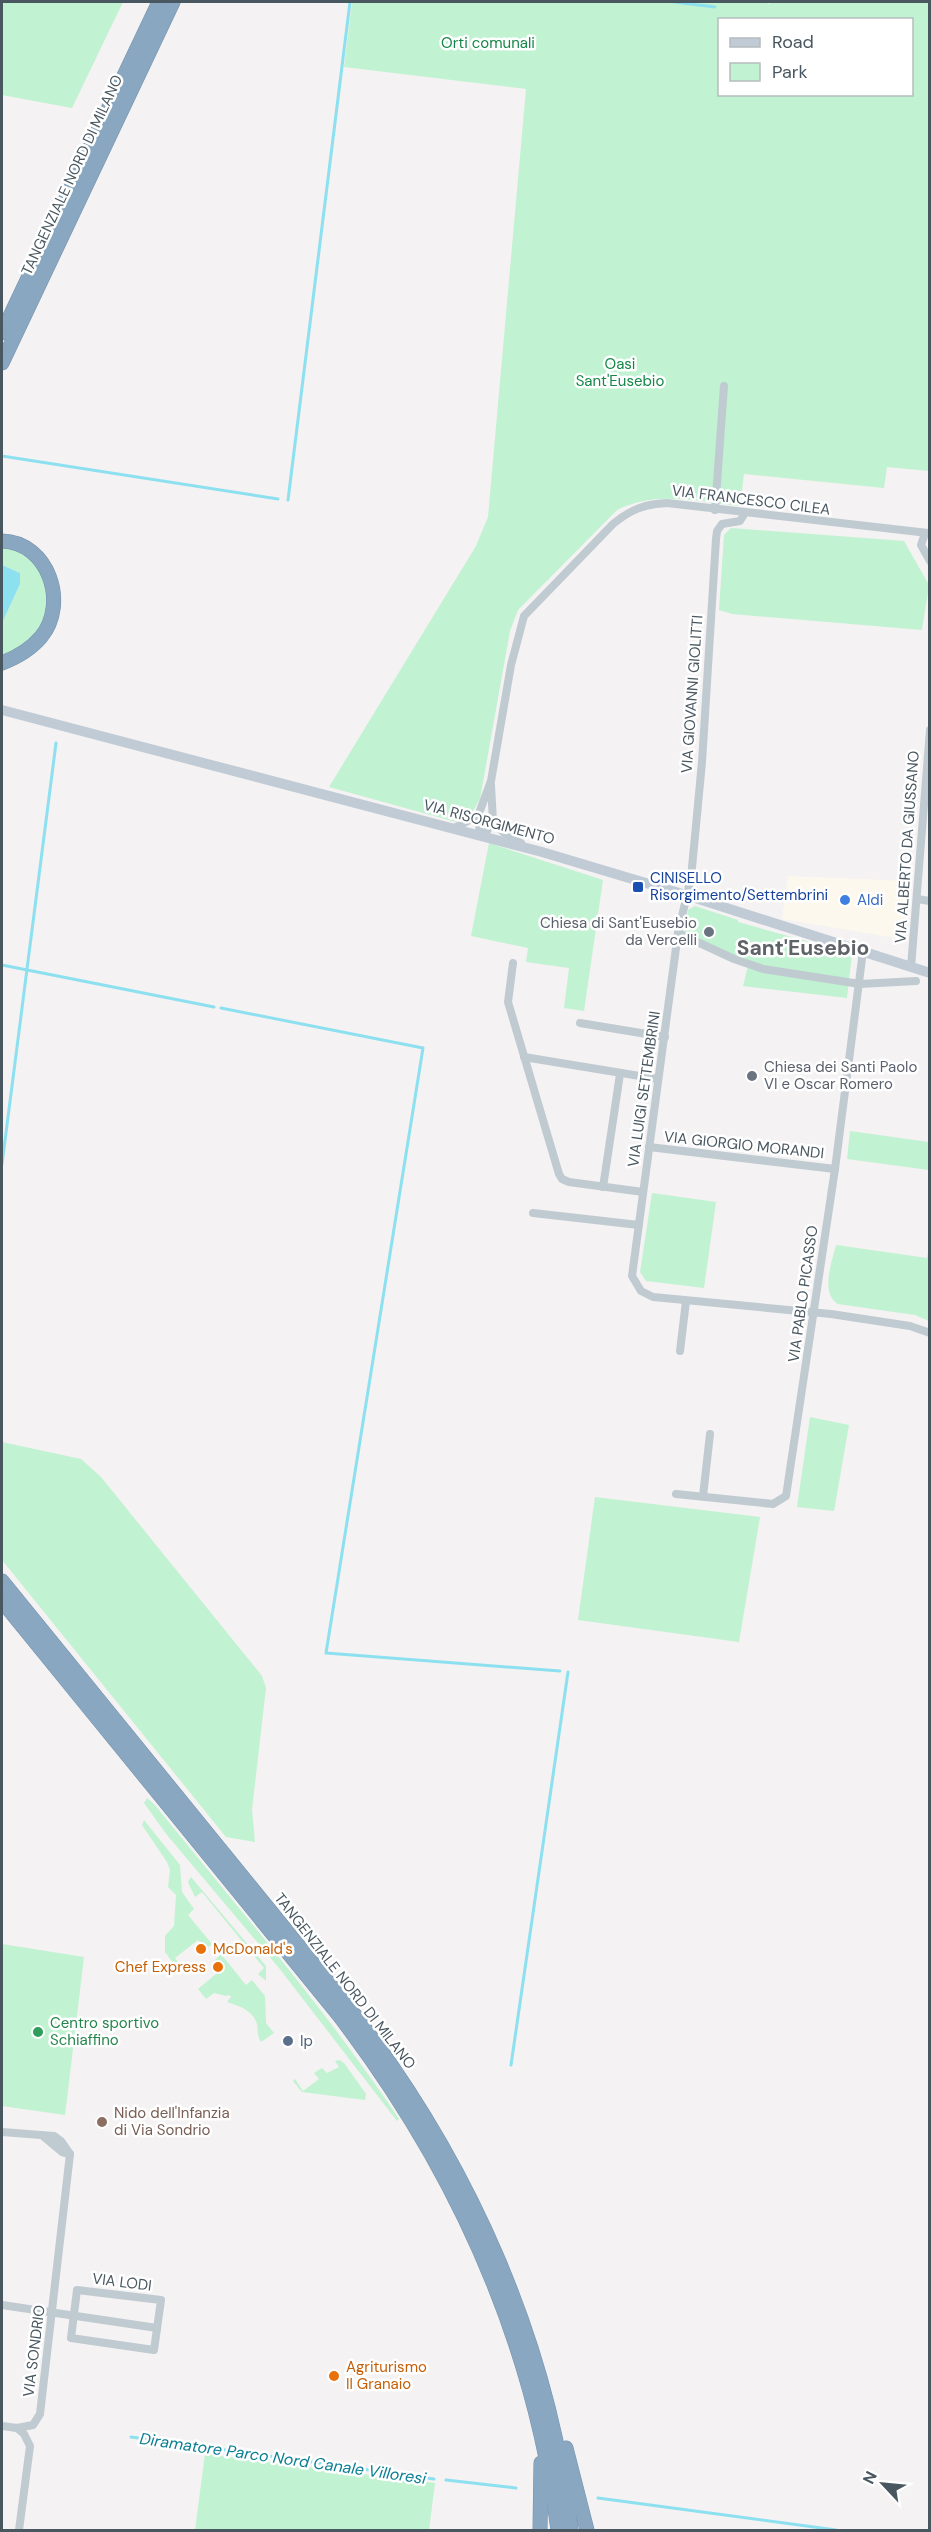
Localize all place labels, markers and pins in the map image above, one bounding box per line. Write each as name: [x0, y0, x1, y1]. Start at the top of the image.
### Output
place label: CINISELLO Risorgimento/Settembrini: [650, 868, 828, 905]
marker: CINISELLO Risorgimento/Settembrini: [631, 880, 645, 894]
place label: Aldi: [857, 890, 883, 910]
marker: Aldi: [838, 893, 852, 907]
place label: Chiesa di Sant'Eusebio da Vercelli: [540, 913, 697, 950]
marker: Chiesa di Sant'Eusebio da Vercelli: [702, 925, 716, 939]
place label: Chiesa dei Santi Paolo VI e Oscar Romero: [764, 1057, 917, 1094]
marker: Chiesa dei Santi Paolo VI e Oscar Romero: [745, 1069, 759, 1083]
place label: McDonald's: [213, 1939, 293, 1959]
marker: McDonald's: [194, 1942, 208, 1956]
place label: Chef Express: [115, 1957, 206, 1977]
marker: Chef Express: [211, 1960, 225, 1974]
place label: Centro sportivo Schiaffino: [50, 2013, 159, 2050]
marker: Centro sportivo Schiaffino: [31, 2025, 45, 2039]
place label: Ip: [300, 2031, 313, 2051]
marker: Ip: [281, 2034, 295, 2048]
place label: Nido dell'Infanzia di Via Sondrio: [114, 2103, 230, 2140]
marker: Nido dell'Infanzia di Via Sondrio: [95, 2115, 109, 2129]
place label: Agriturismo Il Granaio: [346, 2357, 427, 2394]
marker: Agriturismo Il Granaio: [327, 2369, 341, 2383]

